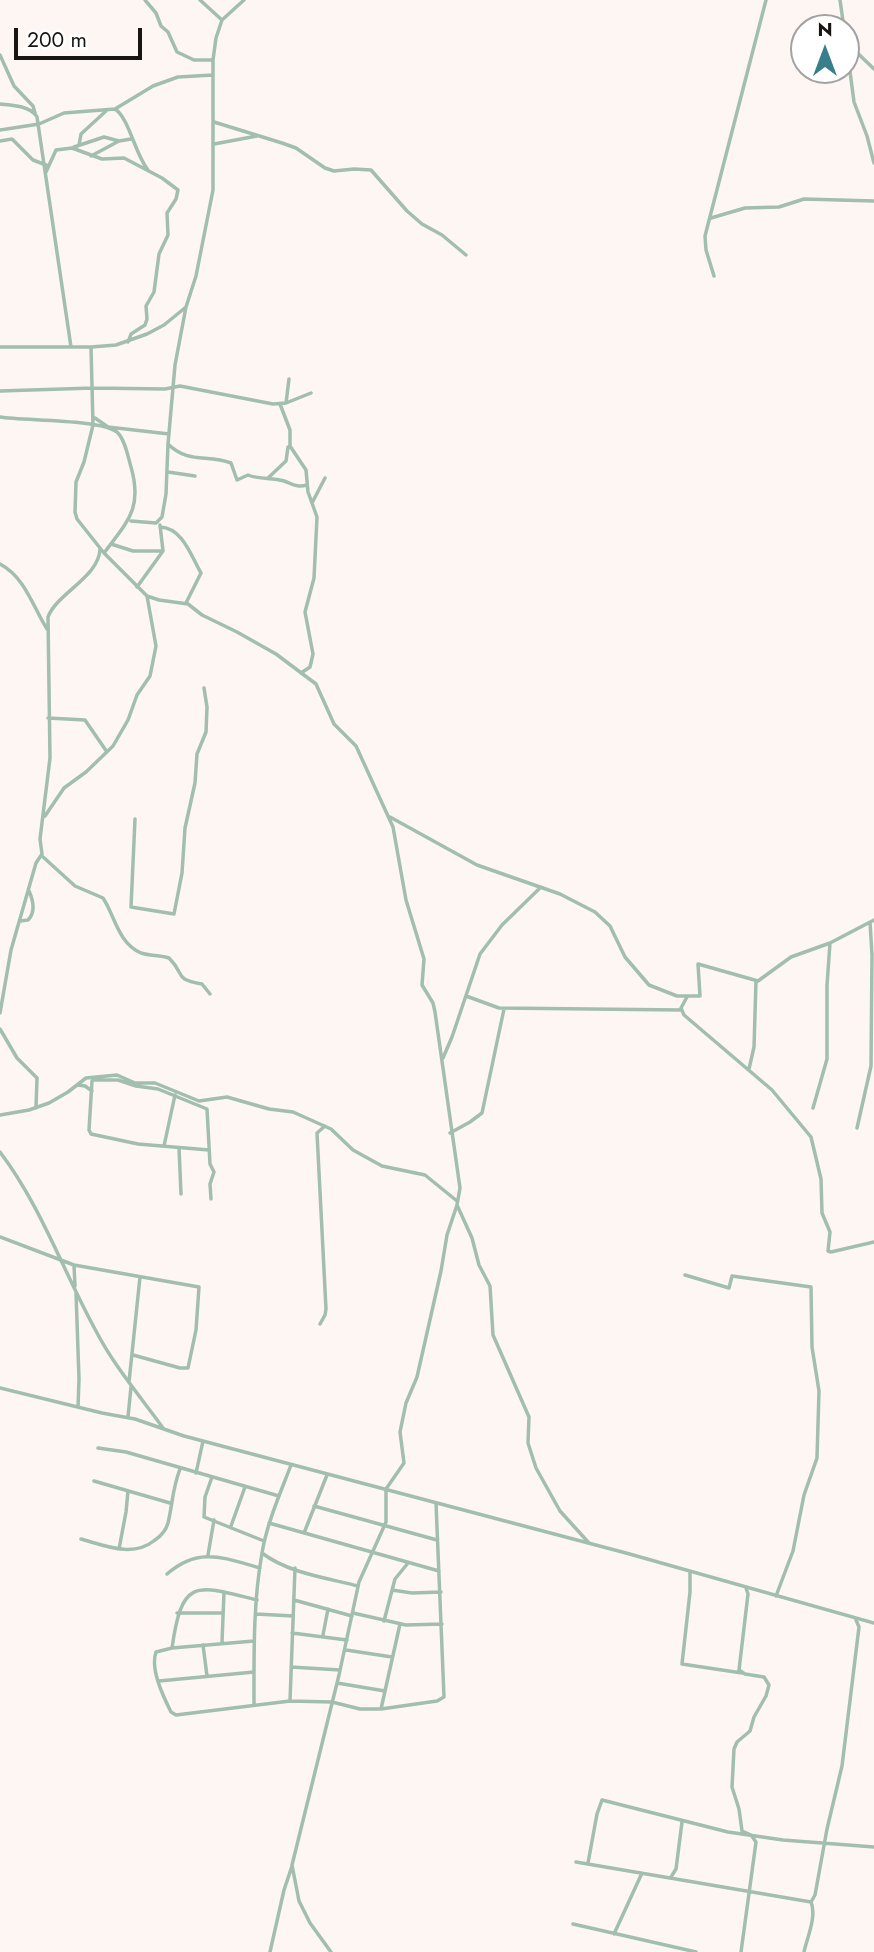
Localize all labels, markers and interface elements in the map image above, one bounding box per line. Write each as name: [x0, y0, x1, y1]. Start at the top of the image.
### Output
scale bar: [18, 14, 145, 58]
north arrow: [790, 14, 860, 84]
text: N: [817, 16, 833, 43]
text: 200 m: [27, 25, 87, 55]

